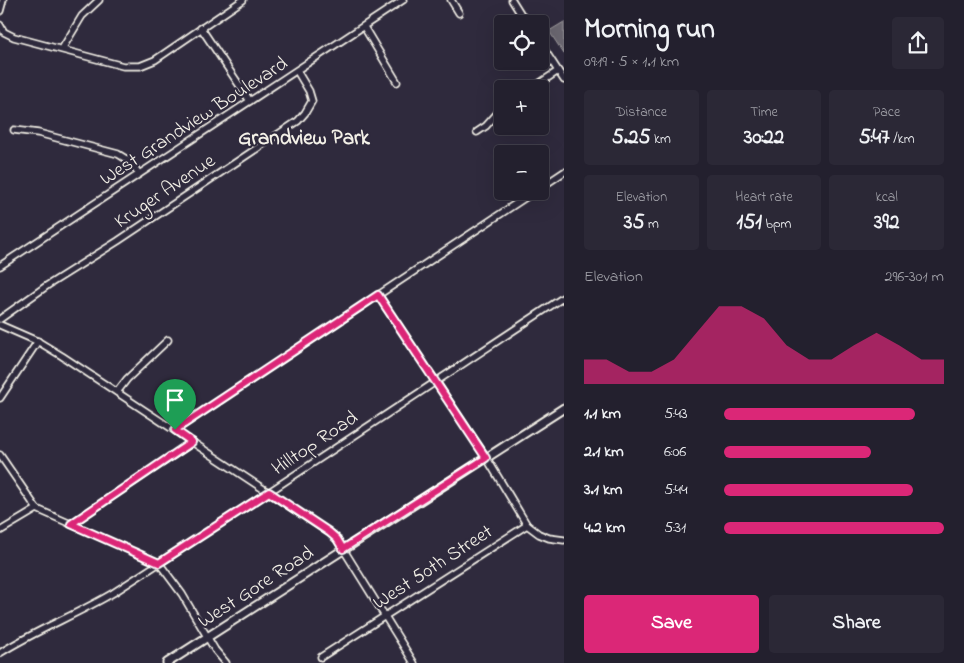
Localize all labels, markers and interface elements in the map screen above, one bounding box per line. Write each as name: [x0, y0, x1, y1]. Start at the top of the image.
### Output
text: Morning run: [584, 10, 715, 51]
map controls: [494, 15, 549, 200]
button: locate: [494, 15, 549, 70]
button: share: [892, 17, 944, 69]
street label: West Grandview Boulevard: [95, 50, 294, 194]
text: 09:19 · 5 × 1.1 km: [584, 50, 679, 74]
button: +: [494, 80, 549, 135]
text: Distance: [616, 102, 667, 123]
text: Time: [750, 102, 778, 123]
text: Pace: [873, 102, 900, 123]
text: 5.25: [612, 123, 650, 153]
text: 30:22: [744, 123, 784, 153]
text: 5:47: [859, 123, 890, 153]
district label: Grandview Park: [238, 124, 371, 154]
text: km: [650, 129, 671, 150]
text: /km: [890, 129, 915, 150]
button: −: [494, 145, 549, 200]
street label: Kruger Avenue: [109, 148, 222, 237]
text: Elevation: [616, 187, 667, 208]
text: Heart rate: [735, 187, 793, 208]
text: kcal: [876, 187, 898, 208]
text: 35: [624, 208, 644, 238]
text: 151: [737, 208, 762, 238]
text: 392: [874, 208, 899, 238]
text: m: [644, 214, 659, 235]
text: bpm: [762, 214, 791, 235]
text: Elevation: [584, 265, 643, 289]
text: 296–301 m: [885, 265, 944, 289]
pin: [154, 379, 196, 430]
icon: arrive: [161, 386, 189, 414]
text: 1.1 km: [584, 402, 621, 426]
text: 5:43: [664, 402, 688, 426]
street label: Hilltop Road: [266, 405, 364, 484]
text: 2.1 km: [584, 440, 624, 464]
text: 6:06: [664, 440, 686, 464]
text: 3.1 km: [584, 478, 622, 502]
text: 5:44: [664, 478, 688, 502]
text: 4.2 km: [584, 516, 625, 540]
text: 5:31: [664, 516, 686, 540]
street label: West 50th Street: [368, 518, 499, 618]
street label: West Gore Road: [193, 540, 320, 636]
button: Save: [584, 595, 759, 653]
button: Share: [769, 595, 944, 653]

